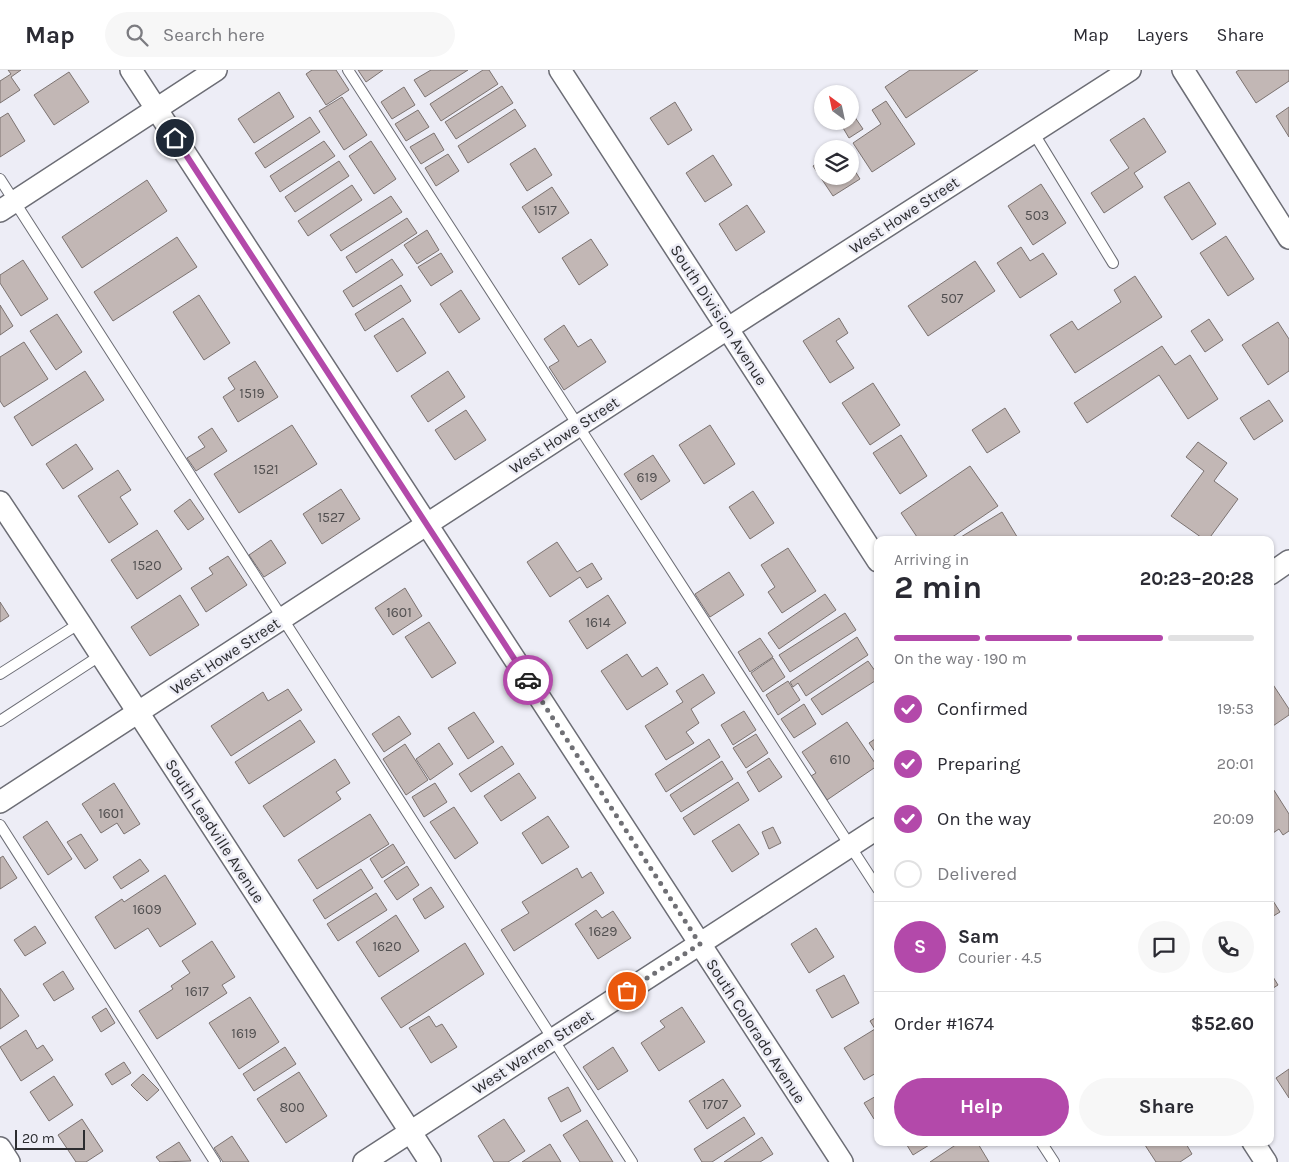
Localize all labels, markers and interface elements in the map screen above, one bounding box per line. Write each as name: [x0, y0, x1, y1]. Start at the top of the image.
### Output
search box: [105, 12, 455, 57]
text: Map: [25, 21, 75, 49]
icon: search: [123, 21, 151, 49]
text: Search here: [163, 24, 265, 46]
text: Map: [1073, 24, 1109, 46]
text: Layers: [1137, 24, 1189, 46]
text: Share: [1217, 24, 1264, 46]
north arrow: [814, 85, 859, 130]
map controls: [814, 85, 859, 185]
pin: [154, 117, 196, 159]
icon: home: [161, 124, 189, 152]
button: layers: [814, 140, 859, 185]
street label: West Howe Street: [845, 172, 963, 258]
house number: 1517: [533, 202, 557, 219]
house number: 503: [1025, 207, 1049, 224]
street label: South Division Avenue: [666, 241, 772, 389]
house number: 507: [941, 290, 964, 307]
house number: 1519: [239, 385, 265, 402]
street label: West Howe Street: [505, 392, 623, 478]
house number: 1521: [253, 461, 279, 478]
house number: 619: [637, 469, 657, 486]
house number: 1527: [317, 509, 345, 526]
text: Arriving in: [894, 550, 969, 569]
house number: 1520: [133, 557, 161, 574]
text: 20:23–20:28: [1140, 568, 1254, 590]
text: 2 min: [894, 569, 982, 606]
house number: 1601: [386, 604, 412, 621]
street label: West Howe Street: [166, 613, 284, 699]
house number: 1614: [585, 614, 611, 631]
text: On the way · 190 m: [894, 649, 1027, 668]
courier: [503, 655, 553, 705]
icon: car: [514, 666, 542, 694]
icon: check: [894, 695, 922, 723]
text: Confirmed: [937, 698, 1028, 720]
text: 19:53: [1217, 699, 1254, 718]
icon: check: [894, 750, 922, 778]
house number: 610: [830, 751, 850, 768]
text: Preparing: [937, 753, 1020, 775]
text: 20:01: [1217, 754, 1254, 773]
street label: South Leadville Avenue: [161, 755, 269, 907]
house number: 1601: [98, 805, 124, 822]
icon: check: [894, 805, 922, 833]
text: On the way: [937, 808, 1031, 830]
text: 20:09: [1213, 809, 1254, 828]
text: Delivered: [937, 863, 1017, 885]
house number: 1609: [132, 901, 162, 918]
button: chat: [1138, 921, 1190, 973]
button: phone: [1202, 921, 1254, 973]
house number: 1629: [589, 923, 617, 940]
text: Sam: [958, 926, 999, 948]
text: S: [914, 936, 926, 958]
house number: 1620: [372, 938, 402, 955]
text: Courier · 4.5: [958, 948, 1042, 967]
street label: South Colorado Avenue: [702, 955, 810, 1107]
pin: [606, 970, 648, 1012]
icon: bag: [613, 977, 641, 1005]
house number: 1617: [185, 983, 209, 1000]
street label: West Warren Street: [469, 1006, 597, 1098]
text: Order #1674: [894, 1013, 994, 1035]
text: $52.60: [1191, 1013, 1254, 1035]
house number: 1619: [231, 1025, 257, 1042]
button: Help: [894, 1078, 1069, 1136]
button: Share: [1079, 1078, 1254, 1136]
house number: 1707: [702, 1096, 728, 1113]
house number: 800: [279, 1099, 305, 1116]
scale bar: [15, 1127, 85, 1150]
text: 20 m: [22, 1130, 55, 1147]

